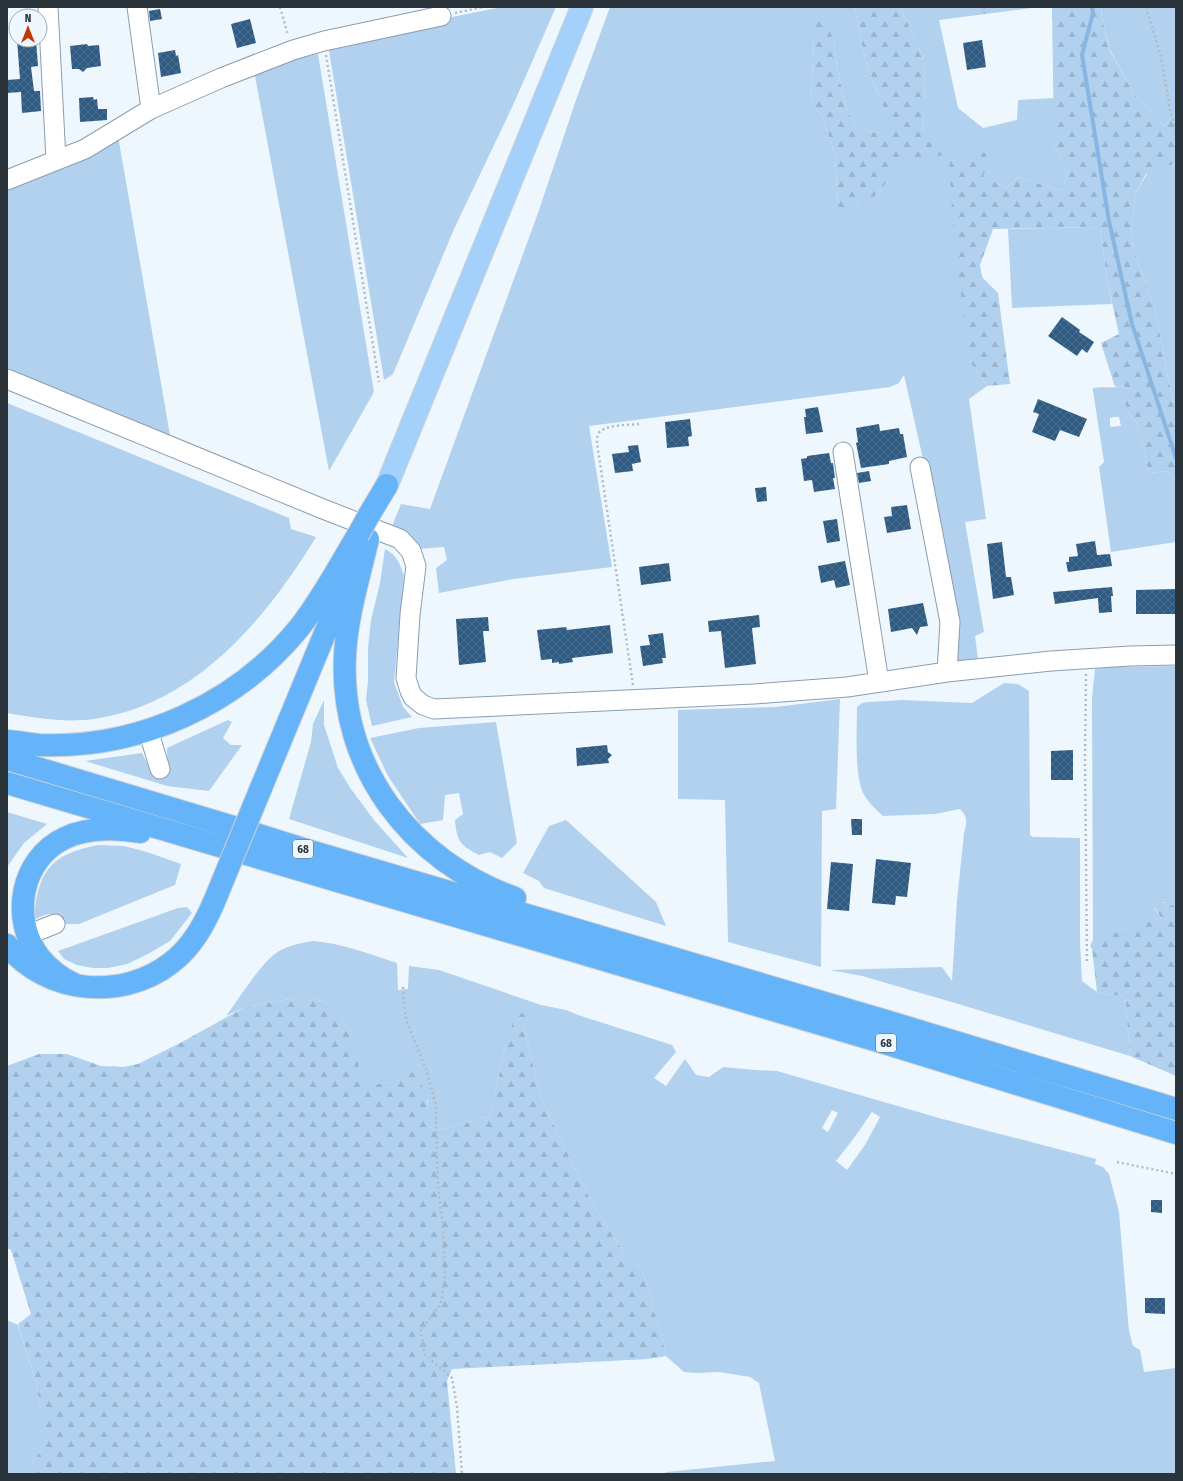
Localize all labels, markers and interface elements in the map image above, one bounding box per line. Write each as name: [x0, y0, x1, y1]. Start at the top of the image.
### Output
north arrow: [8, 8, 48, 48]
text: N: [25, 12, 31, 25]
road number: 68: [293, 840, 313, 858]
road number: 68: [876, 1034, 896, 1052]

